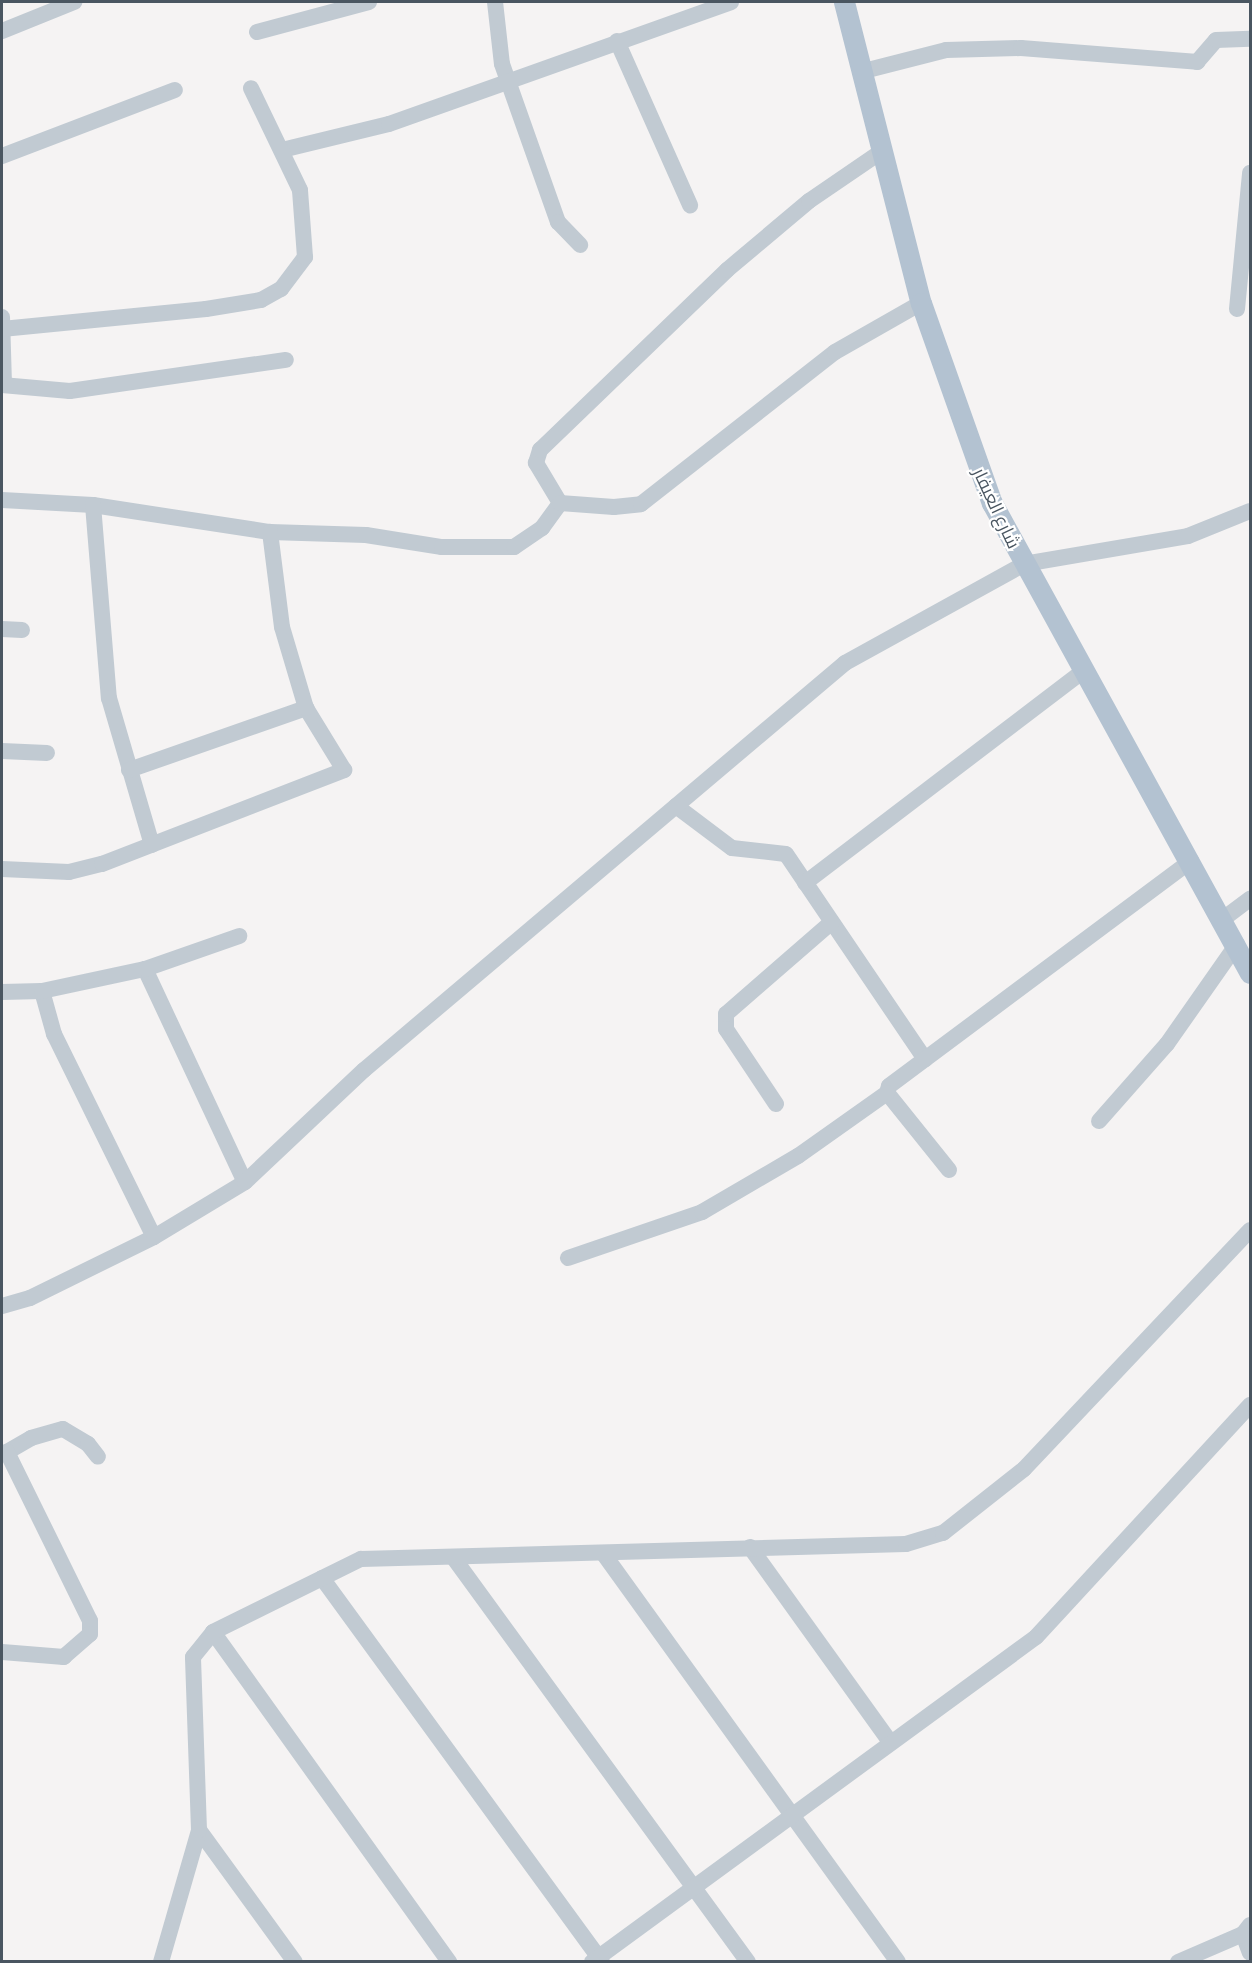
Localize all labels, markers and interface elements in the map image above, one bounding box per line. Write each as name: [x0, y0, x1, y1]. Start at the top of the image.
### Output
street label: شارع العيفار: [969, 464, 1025, 552]

